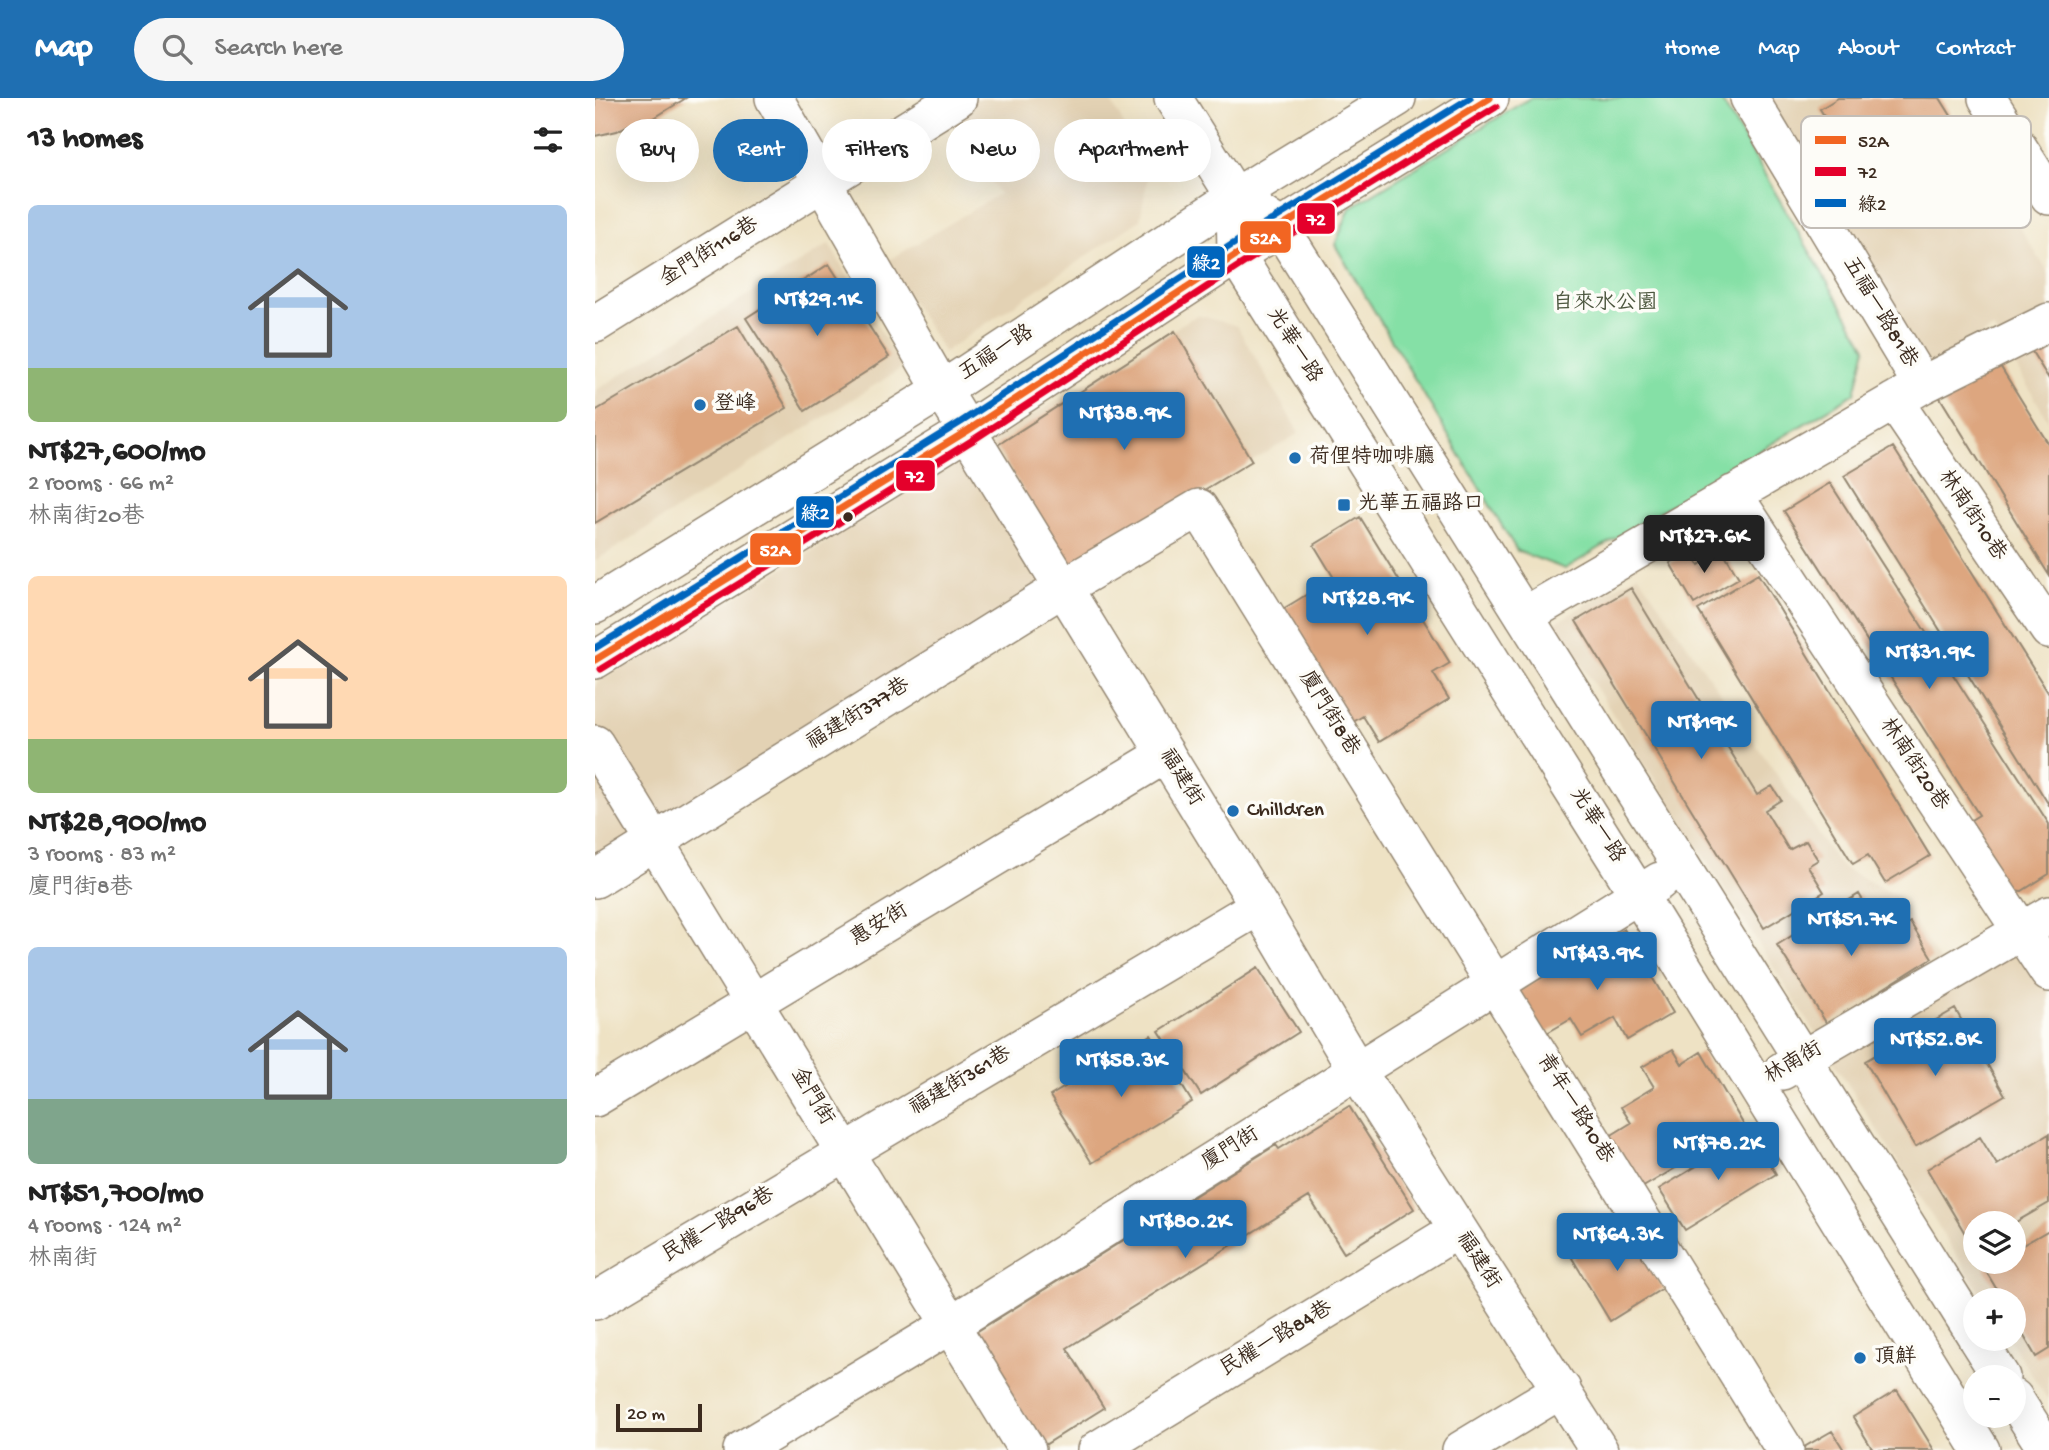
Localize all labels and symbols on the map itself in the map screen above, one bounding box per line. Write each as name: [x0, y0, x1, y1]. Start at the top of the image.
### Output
legend: [1801, 116, 2031, 228]
text: 52A: [1858, 132, 1890, 155]
text: 72: [1857, 163, 1877, 186]
text: 綠2: [1858, 194, 1886, 218]
line badge: 72: [1296, 202, 1336, 235]
text: 72: [1305, 210, 1326, 233]
street label: 金門街116巷: [655, 211, 764, 293]
line badge: 52A: [1239, 220, 1292, 254]
text: 52A: [1250, 229, 1282, 252]
line badge: 綠2: [1186, 245, 1226, 279]
street label: 五福一路81巷: [1836, 252, 1924, 373]
text: 綠2: [1192, 253, 1221, 277]
pin: NT$29.1K: [745, 278, 889, 338]
park label: 自來水公園: [1553, 290, 1658, 317]
street label: 光華一路: [1260, 303, 1328, 388]
street label: 五福一路: [954, 319, 1039, 387]
place label: 登峰: [714, 391, 756, 418]
pin: NT$38.9K: [1052, 392, 1196, 452]
marker: 登峰: [692, 397, 708, 413]
place label: 荷俚特咖啡廳: [1309, 444, 1435, 471]
marker: 荷俚特咖啡廳: [1287, 450, 1303, 466]
line badge: 72: [895, 459, 936, 492]
street label: 林南街10巷: [1931, 465, 2012, 566]
text: 72: [904, 467, 925, 490]
place label: 光華五福路口: [1358, 491, 1484, 518]
line badge: 綠2: [795, 495, 835, 529]
marker: 光華五福路口: [1336, 497, 1352, 513]
text: 綠2: [801, 503, 830, 527]
unlabelled marker: [841, 510, 855, 524]
pin: NT$27.6K: [1632, 516, 1776, 575]
line badge: 52A: [749, 532, 802, 566]
text: 52A: [760, 541, 792, 564]
pin: NT$28.9K: [1295, 578, 1439, 637]
pin: NT$31.9K: [1857, 632, 2001, 691]
street label: 廈門街8巷: [1292, 666, 1366, 761]
street label: 福建街377巷: [802, 672, 915, 757]
pin: NT$19K: [1644, 702, 1758, 761]
street label: 林南街20巷: [1873, 713, 1955, 816]
street label: 福建街: [1153, 744, 1208, 811]
street label: 光華一路: [1563, 783, 1631, 868]
place label: Chilldren: [1247, 799, 1324, 824]
marker: Chilldren: [1225, 803, 1241, 819]
street label: 惠安街: [846, 897, 913, 953]
pin: NT$51.7K: [1779, 898, 1923, 958]
pin: NT$43.9K: [1525, 932, 1669, 992]
pin: NT$52.8K: [1863, 1018, 2007, 1078]
street label: 林南街: [1759, 1036, 1828, 1091]
street label: 福建街361巷: [905, 1040, 1016, 1122]
pin: NT$58.3K: [1049, 1040, 1193, 1099]
street label: 青年一路10巷: [1530, 1048, 1620, 1169]
street label: 金門街: [784, 1063, 840, 1130]
street label: 廈門街: [1197, 1121, 1264, 1177]
pin: NT$78.2K: [1646, 1122, 1790, 1182]
street label: 民權一路96巷: [657, 1181, 780, 1269]
pin: NT$80.2K: [1113, 1200, 1257, 1260]
pin: NT$64.3K: [1545, 1214, 1689, 1273]
street label: 福建街: [1449, 1227, 1505, 1294]
street label: 民權一路84巷: [1215, 1295, 1338, 1383]
place label: 頂鮮: [1874, 1345, 1916, 1371]
marker: 頂鮮: [1852, 1350, 1868, 1366]
scale bar: [616, 1401, 702, 1433]

